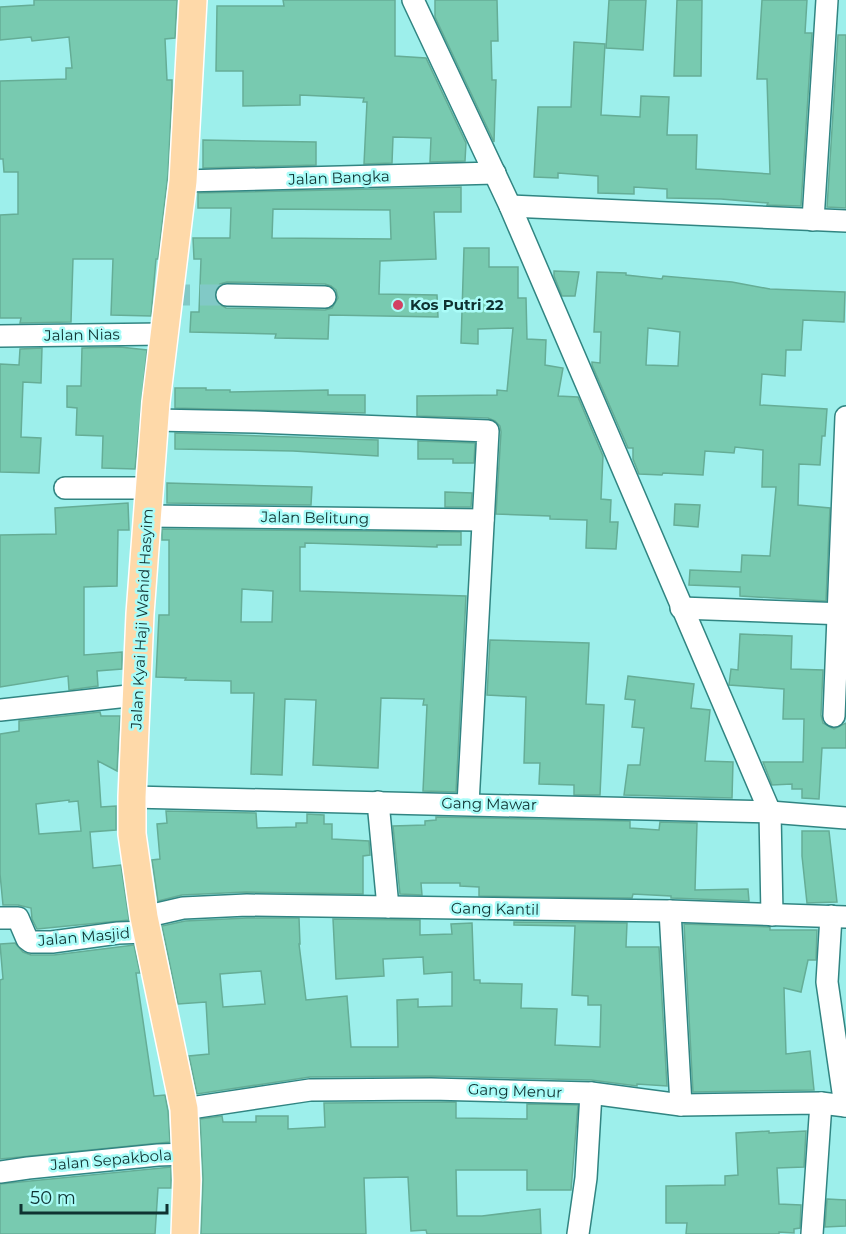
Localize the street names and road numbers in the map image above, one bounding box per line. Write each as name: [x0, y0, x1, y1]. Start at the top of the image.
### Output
street label: Jalan Bangka: [287, 166, 390, 189]
street label: Jalan Nias: [43, 324, 120, 345]
street label: Jalan Belitung: [260, 507, 369, 528]
street label: Jalan Kyai Haji Wahid Hasyim: [126, 508, 157, 731]
street label: Gang Mawar: [441, 793, 537, 814]
street label: Gang Kantil: [451, 898, 539, 919]
street label: Jalan Masjid: [36, 923, 131, 950]
street label: Gang Menur: [468, 1079, 563, 1102]
street label: Jalan Sepakbola: [48, 1145, 173, 1174]

